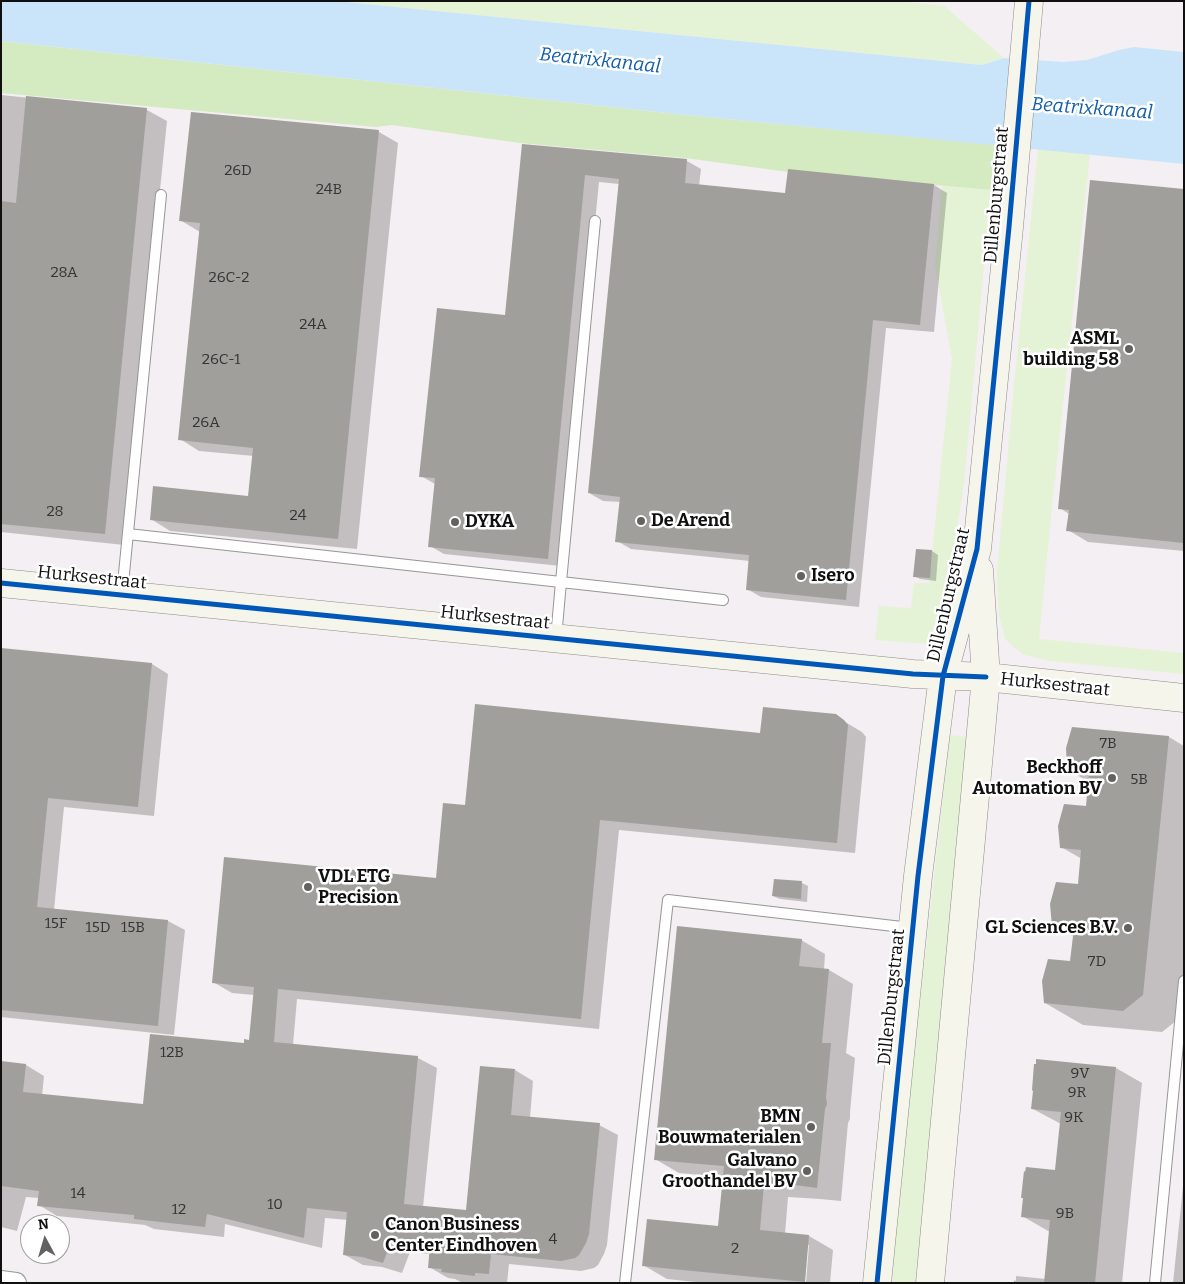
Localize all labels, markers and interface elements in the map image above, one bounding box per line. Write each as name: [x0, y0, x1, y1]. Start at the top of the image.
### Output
water label: Beatrixkanaal: [538, 43, 662, 79]
water label: Beatrixkanaal: [1031, 93, 1153, 125]
street label: Dillenburgstraat: [980, 126, 1014, 264]
house number: 26D: [224, 162, 252, 180]
house number: 24B: [316, 181, 342, 199]
house number: 28A: [50, 264, 78, 282]
house number: 26C-2: [209, 269, 249, 287]
house number: 24A: [299, 316, 327, 334]
place label: ASML building 58: [1023, 328, 1119, 370]
marker: ASML building 58: [1123, 343, 1135, 355]
house number: 26C-1: [202, 351, 240, 369]
house number: 26A: [192, 414, 220, 432]
house number: 28: [46, 503, 64, 521]
house number: 24: [290, 507, 306, 525]
place label: De Arend: [651, 510, 730, 532]
place label: DYKA: [465, 511, 514, 533]
marker: De Arend: [635, 515, 647, 527]
marker: DYKA: [449, 516, 461, 528]
street label: Dillenburgstraat: [923, 526, 975, 664]
street label: Hurksestraat: [36, 562, 148, 594]
place label: Isero: [811, 565, 855, 587]
marker: Isero: [795, 570, 807, 582]
street label: Hurksestraat: [439, 602, 551, 634]
street label: Hurksestraat: [999, 669, 1111, 701]
house number: 7B: [1099, 735, 1117, 753]
place label: Beckhoff Automation BV: [972, 757, 1102, 800]
house number: 5B: [1130, 771, 1148, 789]
marker: Beckhoff Automation BV: [1106, 772, 1118, 784]
place label: VDL ETG Precision: [318, 866, 398, 909]
marker: VDL ETG Precision: [302, 881, 314, 893]
house number: 15F: [45, 915, 67, 933]
place label: GL Sciences B.V.: [985, 917, 1118, 939]
house number: 15D: [86, 919, 110, 937]
house number: 15B: [121, 919, 145, 937]
marker: GL Sciences B.V.: [1122, 922, 1134, 934]
street label: Dillenburgstraat: [874, 928, 910, 1066]
house number: 7D: [1088, 953, 1106, 971]
house number: 12B: [160, 1044, 184, 1062]
house number: 9V: [1070, 1065, 1090, 1083]
house number: 9R: [1068, 1084, 1086, 1102]
place label: BMN Bouwmaterialen: [658, 1106, 801, 1148]
house number: 9K: [1064, 1109, 1084, 1127]
marker: BMN Bouwmaterialen: [805, 1121, 817, 1133]
place label: Galvano Groothandel BV: [662, 1150, 797, 1192]
marker: Galvano Groothandel BV: [801, 1165, 813, 1177]
house number: 14: [71, 1185, 85, 1203]
house number: 10: [267, 1196, 283, 1214]
house number: 12: [172, 1201, 186, 1219]
house number: 9B: [1056, 1205, 1074, 1223]
north arrow: [20, 1214, 70, 1264]
place label: Canon Business Center Eindhoven: [385, 1214, 537, 1256]
text: N: [37, 1216, 50, 1234]
marker: Canon Business Center Eindhoven: [369, 1229, 381, 1241]
house number: 4: [549, 1231, 557, 1249]
house number: 2: [731, 1240, 739, 1258]

